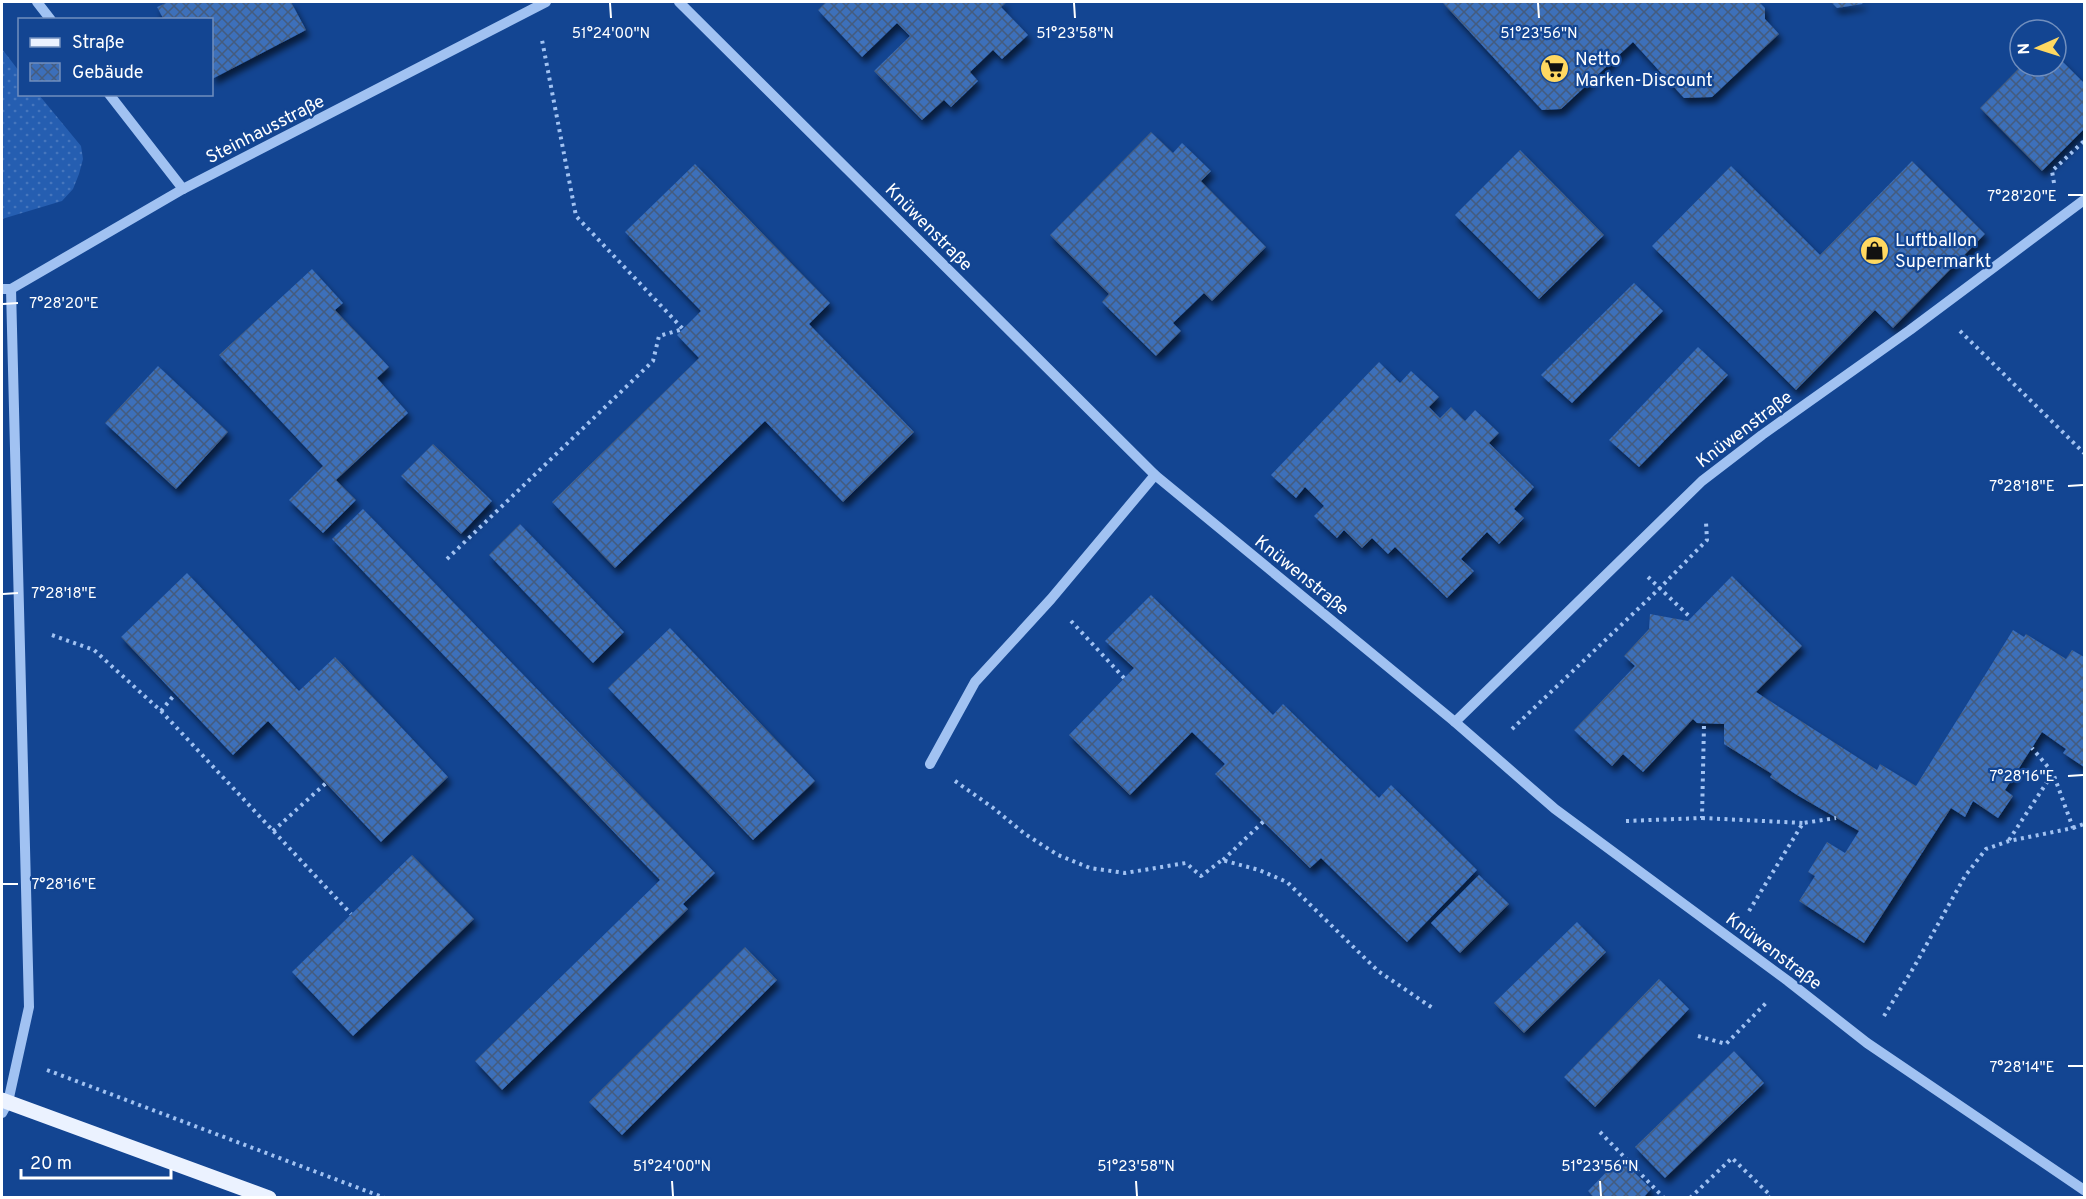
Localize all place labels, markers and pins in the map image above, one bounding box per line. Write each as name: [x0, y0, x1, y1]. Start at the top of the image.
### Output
place label: Netto Marken-Discount: [1575, 49, 1713, 93]
supermarket icon: Netto Marken-Discount: [1538, 53, 1570, 85]
place label: Luftballon Supermarkt: [1895, 230, 1991, 274]
shop icon: Luftballon Supermarkt: [1858, 234, 1890, 266]

